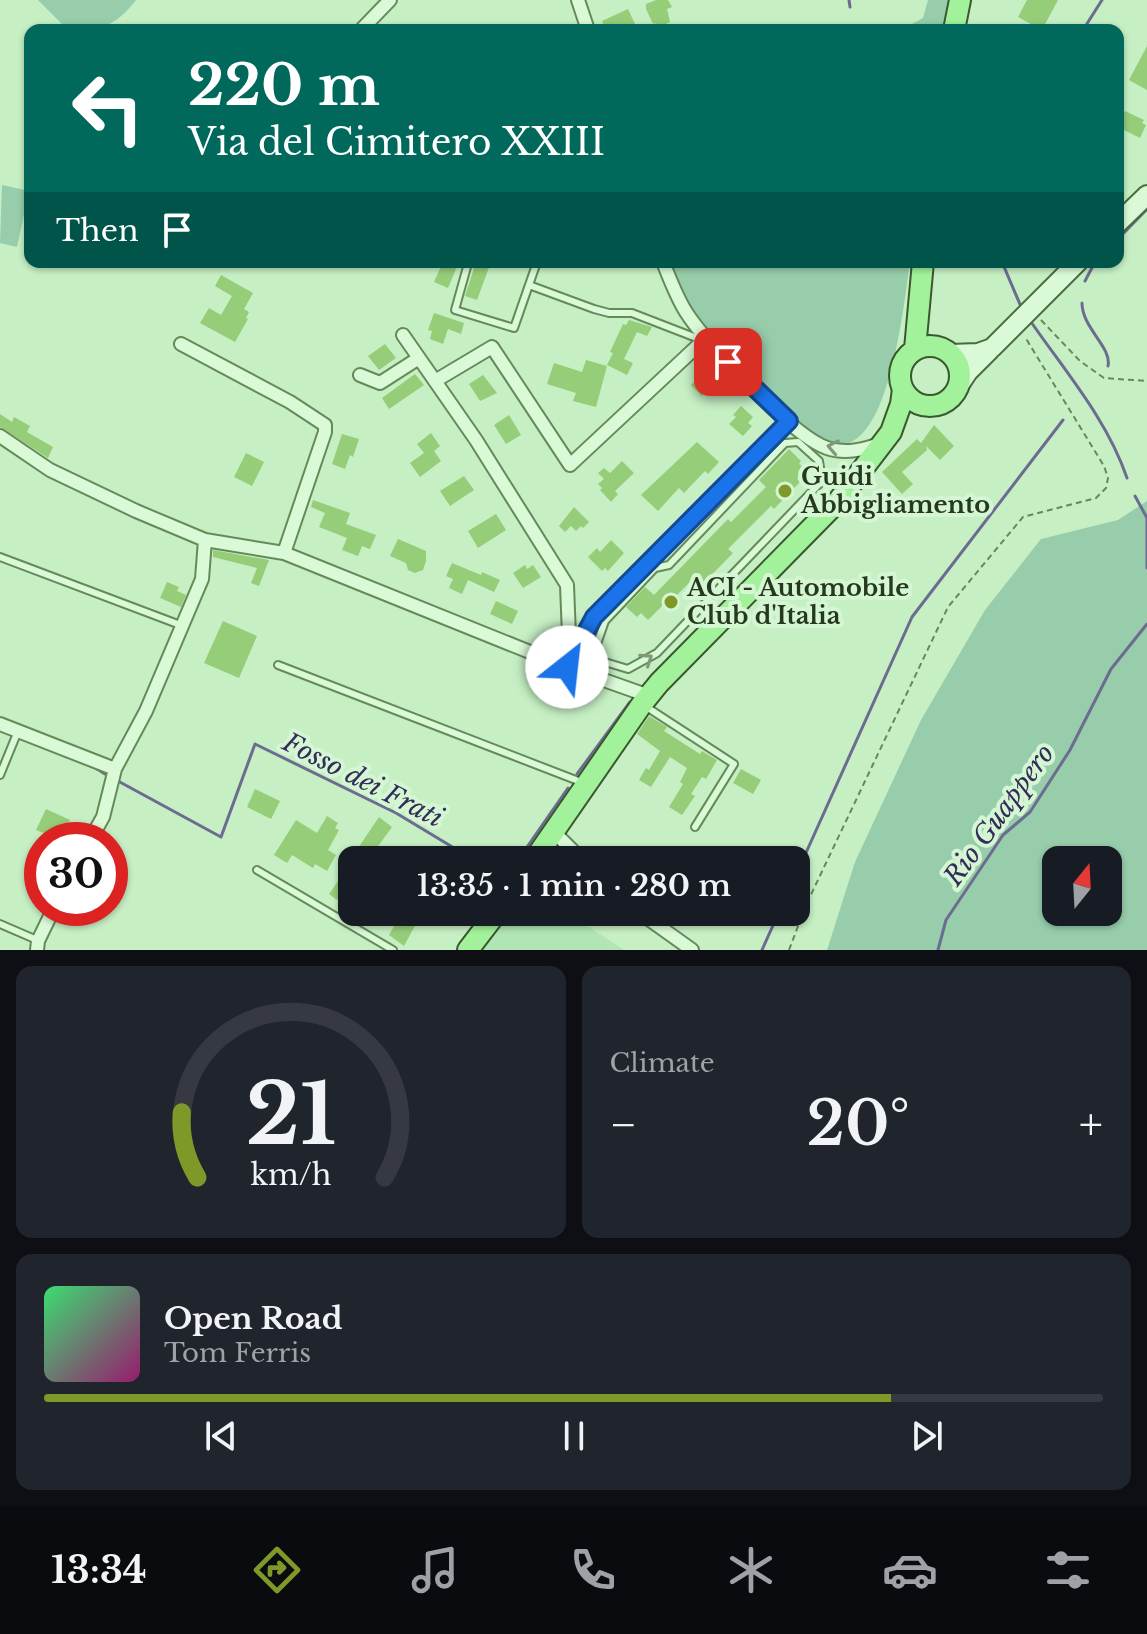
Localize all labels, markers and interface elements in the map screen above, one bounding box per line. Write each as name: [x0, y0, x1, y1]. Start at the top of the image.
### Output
text: 220 m: [188, 51, 380, 120]
icon: left: [56, 56, 160, 160]
text: Via del Cimitero XXIII: [188, 120, 605, 165]
icon: arrive: [155, 208, 199, 252]
text: Then: [56, 212, 139, 249]
pin: [694, 328, 762, 396]
icon: arrive: [706, 340, 750, 384]
one-way arrow: [827, 439, 841, 456]
place label: Guidi Abbigliamento: [800, 462, 990, 519]
marker: Guidi Abbigliamento: [776, 482, 794, 500]
place label: ACI - Automobile Club d'Italia: [686, 573, 909, 630]
marker: ACI - Automobile Club d'Italia: [662, 593, 680, 611]
position arrow: [525, 625, 609, 709]
one-way arrow: [638, 653, 653, 668]
water label: Fosso dei Frati: [277, 725, 448, 834]
water label: Rio Guappero: [936, 738, 1061, 893]
speed limit sign: 30: [24, 822, 128, 926]
north arrow: [1042, 846, 1122, 926]
map controls: [1042, 846, 1122, 926]
text: 13:35 · 1 min · 280 m: [417, 867, 731, 904]
text: Climate: [610, 1047, 715, 1079]
text: 21: [246, 1063, 336, 1166]
text: 20°: [807, 1087, 910, 1161]
text: −: [610, 1097, 637, 1152]
text: +: [1079, 1097, 1103, 1152]
text: km/h: [250, 1157, 331, 1193]
text: Open Road: [164, 1300, 343, 1337]
text: Tom Ferris: [164, 1337, 311, 1369]
icon: previous: [199, 1414, 243, 1458]
icon: pause: [552, 1414, 596, 1458]
icon: next: [905, 1414, 949, 1458]
icon: directions: [249, 1542, 305, 1598]
icon: music: [407, 1542, 463, 1598]
icon: phone: [565, 1542, 621, 1598]
icon: climate: [723, 1542, 779, 1598]
icon: car: [882, 1542, 938, 1598]
icon: filters: [1040, 1542, 1096, 1598]
text: 13:34: [51, 1548, 147, 1593]

